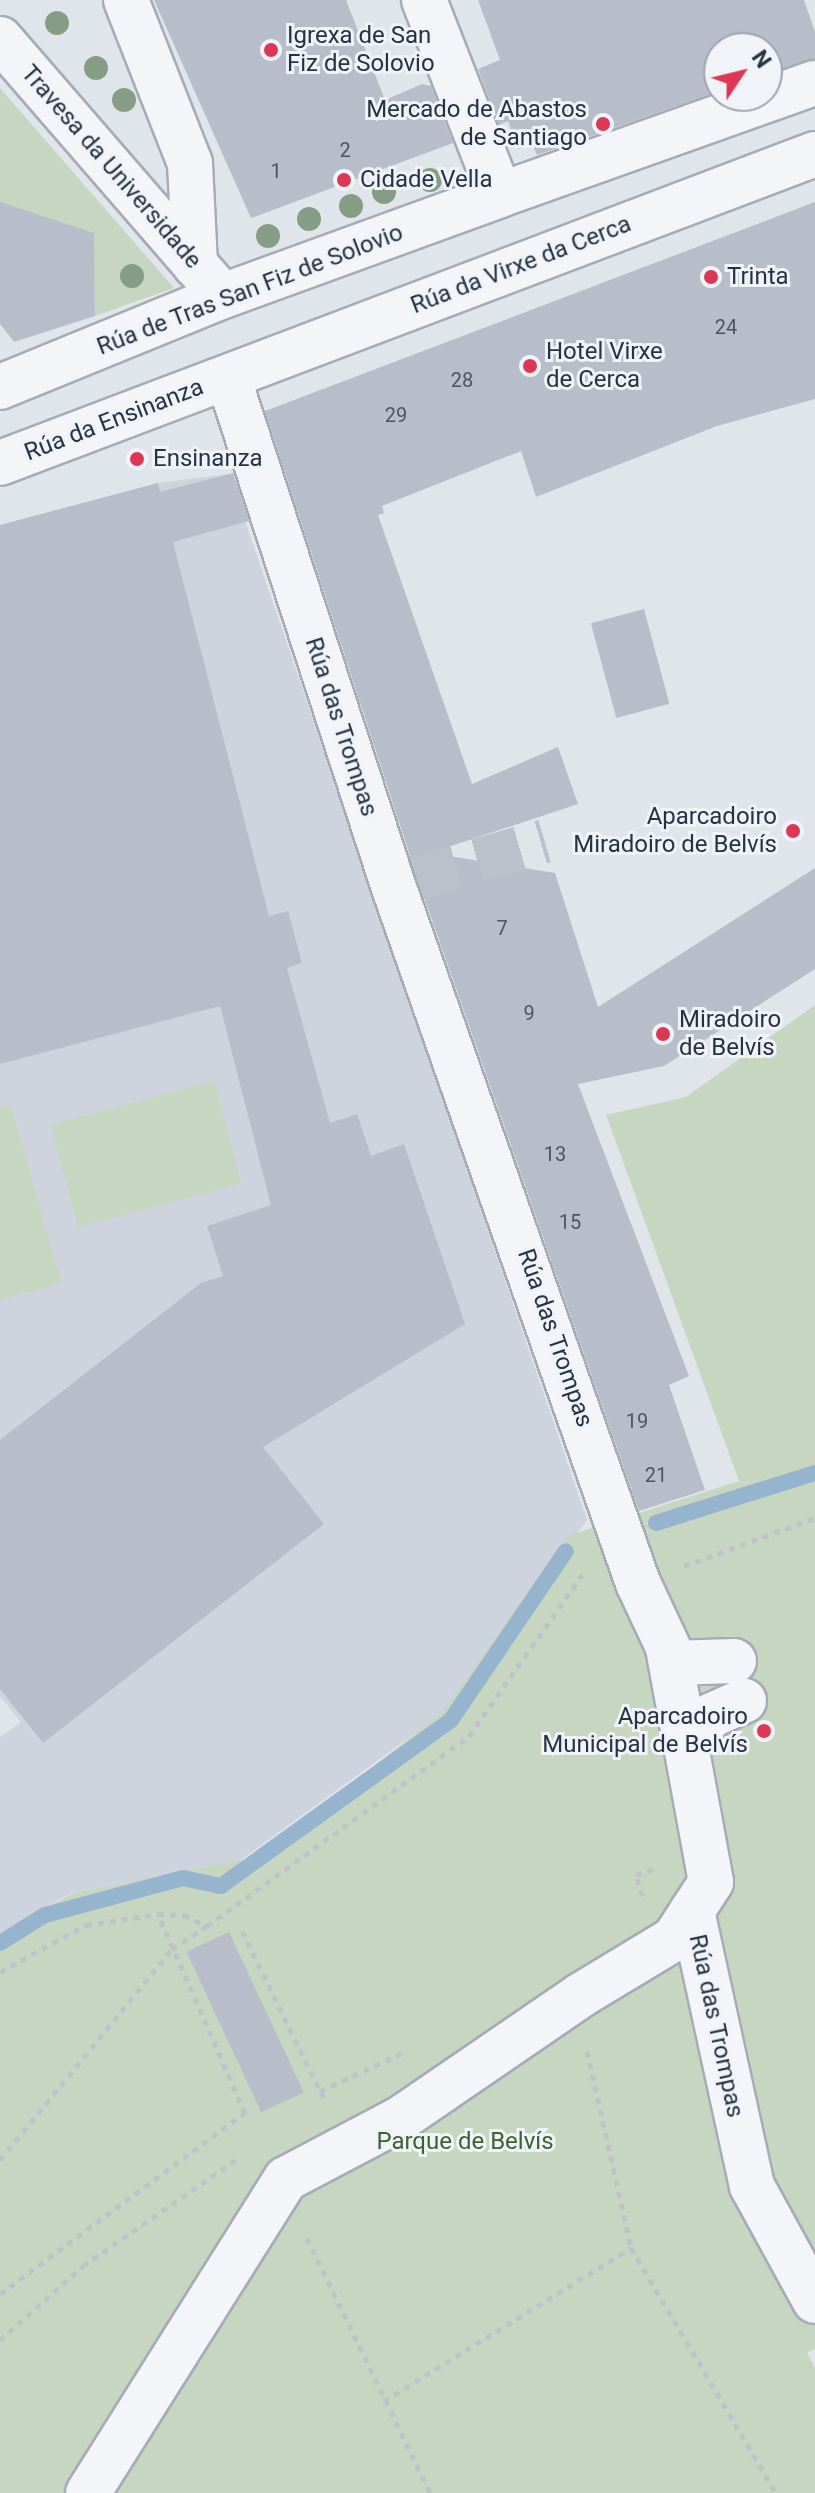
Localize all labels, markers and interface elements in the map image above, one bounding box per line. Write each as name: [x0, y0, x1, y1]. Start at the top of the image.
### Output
place label: Igrexa de San Fiz de Solovio: [287, 22, 435, 78]
north arrow: [703, 32, 783, 112]
marker: Igrexa de San Fiz de Solovio: [262, 41, 280, 59]
text: N: [747, 46, 776, 73]
street label: Travesa da Universidade: [15, 59, 207, 275]
place label: Mercado de Abastos de Santiago: [366, 96, 587, 152]
marker: Mercado de Abastos de Santiago: [594, 115, 612, 133]
house number: 2: [339, 138, 351, 162]
house number: 1: [270, 159, 282, 183]
place label: Cidade Vella: [360, 166, 492, 194]
marker: Cidade Vella: [335, 171, 353, 189]
street label: Rúa da Virxe da Cerca: [407, 210, 635, 320]
street label: Rúa de Tras San Fiz de Solovio: [93, 218, 407, 362]
place label: Trinta: [727, 263, 789, 291]
marker: Trinta: [702, 268, 720, 286]
house number: 24: [715, 315, 737, 339]
place label: Hotel Virxe de Cerca: [546, 338, 663, 394]
marker: Hotel Virxe de Cerca: [521, 357, 539, 375]
house number: 28: [451, 368, 473, 392]
street label: Rúa da Ensinanza: [21, 373, 207, 467]
house number: 29: [385, 403, 407, 427]
place label: Ensinanza: [153, 445, 263, 473]
marker: Ensinanza: [128, 450, 146, 468]
street label: Rúa das Trompas: [298, 634, 384, 820]
place label: Aparcadoiro Miradoiro de Belvís: [573, 803, 777, 859]
marker: Aparcadoiro Miradoiro de Belvís: [784, 822, 802, 840]
house number: 7: [496, 916, 508, 940]
house number: 9: [523, 1001, 535, 1025]
place label: Miradoiro de Belvís: [679, 1006, 781, 1062]
marker: Miradoiro de Belvís: [654, 1025, 672, 1043]
house number: 13: [544, 1142, 566, 1166]
house number: 15: [559, 1210, 581, 1234]
street label: Rúa das Trompas: [511, 1245, 599, 1431]
house number: 19: [626, 1409, 648, 1433]
house number: 21: [645, 1463, 667, 1487]
place label: Aparcadoiro Municipal de Belvís: [542, 1703, 748, 1759]
marker: Aparcadoiro Municipal de Belvís: [755, 1722, 773, 1740]
street label: Rúa das Trompas: [682, 1932, 750, 2120]
park label: Parque de Belvís: [376, 2128, 554, 2156]

